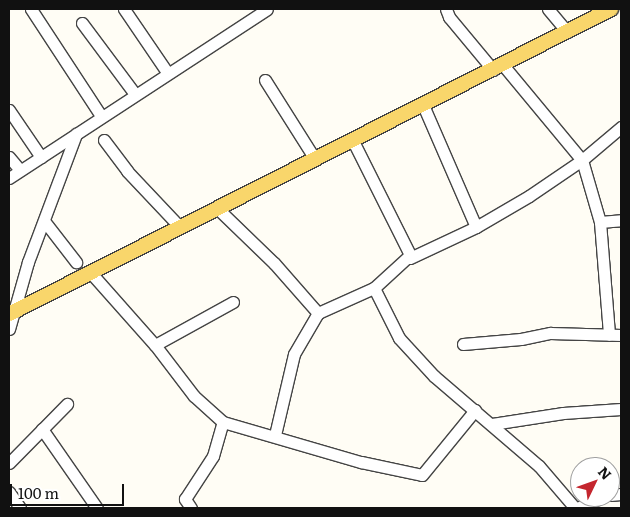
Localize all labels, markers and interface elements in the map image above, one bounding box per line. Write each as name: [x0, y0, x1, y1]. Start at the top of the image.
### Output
north arrow: [570, 457, 620, 507]
text: N: [594, 462, 617, 484]
scale bar: [12, 474, 126, 506]
text: 100 m: [18, 481, 59, 504]

